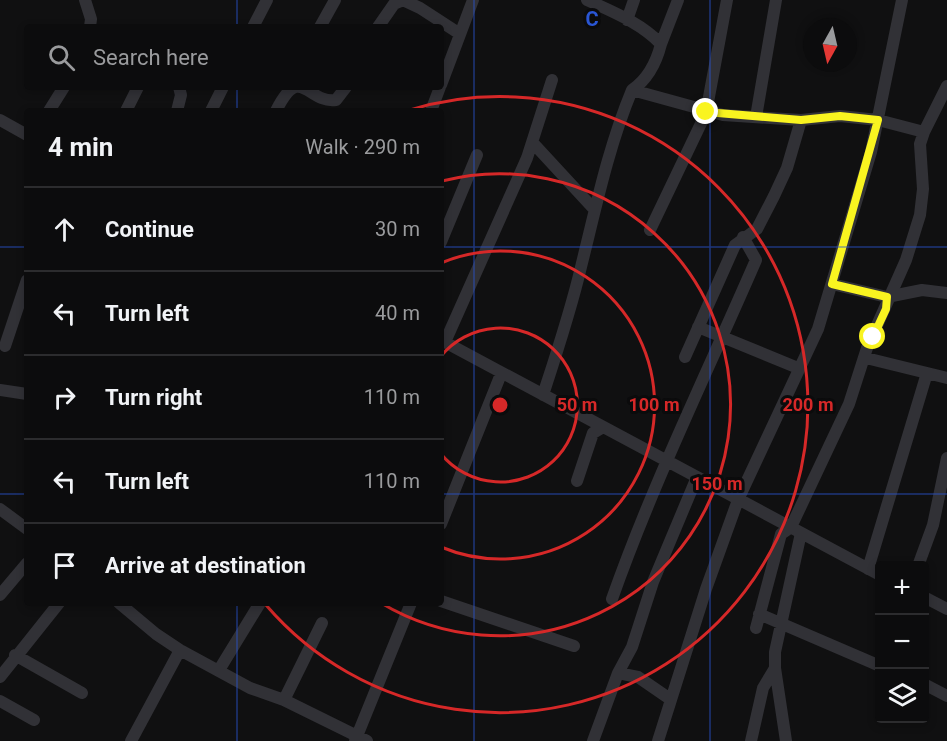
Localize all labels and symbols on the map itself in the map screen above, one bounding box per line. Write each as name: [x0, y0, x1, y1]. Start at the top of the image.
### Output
text: C: [585, 7, 599, 31]
north arrow: [803, 18, 857, 72]
route end: [692, 98, 718, 124]
route start: [859, 323, 885, 349]
text: 50 m: [557, 394, 597, 415]
text: 100 m: [628, 394, 680, 415]
text: 200 m: [782, 394, 834, 415]
centre of rings: [490, 395, 510, 415]
text: 150 m: [691, 473, 743, 494]

